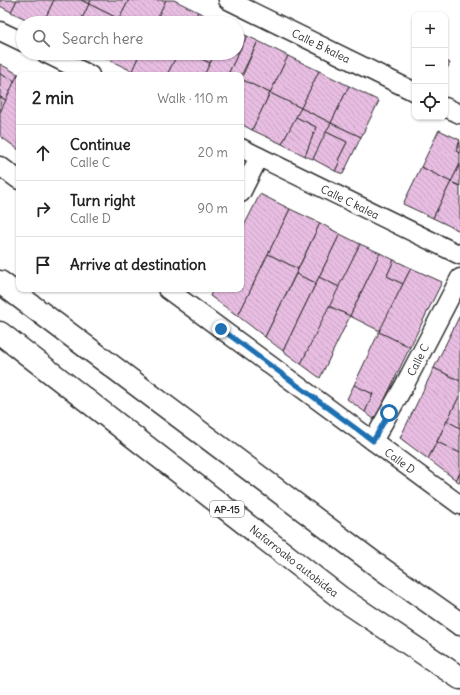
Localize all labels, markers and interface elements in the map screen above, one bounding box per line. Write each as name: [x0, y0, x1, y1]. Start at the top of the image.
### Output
map controls: [412, 12, 448, 120]
button: +: [412, 12, 448, 48]
search box: [16, 16, 244, 60]
street label: Calle B kalea: [290, 26, 352, 66]
icon: search: [30, 27, 52, 49]
text: Search here: [62, 29, 143, 48]
button: −: [412, 48, 448, 84]
button: locate: [412, 84, 448, 120]
text: 2 min: [32, 87, 74, 109]
text: Walk · 110 m: [157, 90, 228, 107]
text: Continue: [70, 135, 131, 154]
icon: ahead: [32, 142, 54, 164]
text: 20 m: [198, 144, 228, 161]
text: Calle C: [70, 154, 110, 171]
street label: Calle C kalea: [319, 182, 381, 222]
text: Turn right: [70, 191, 135, 210]
icon: right: [32, 198, 54, 220]
text: 90 m: [197, 200, 228, 217]
text: Calle D: [70, 210, 111, 227]
icon: arrive: [32, 254, 54, 276]
text: Arrive at destination: [70, 255, 206, 274]
route end: [212, 320, 230, 338]
street label: Calle C: [404, 342, 432, 378]
route start: [380, 404, 398, 422]
street label: Calle D: [382, 445, 418, 477]
road number: AP-15: [210, 501, 244, 517]
street label: Nafarroako autobidea: [247, 522, 341, 600]

